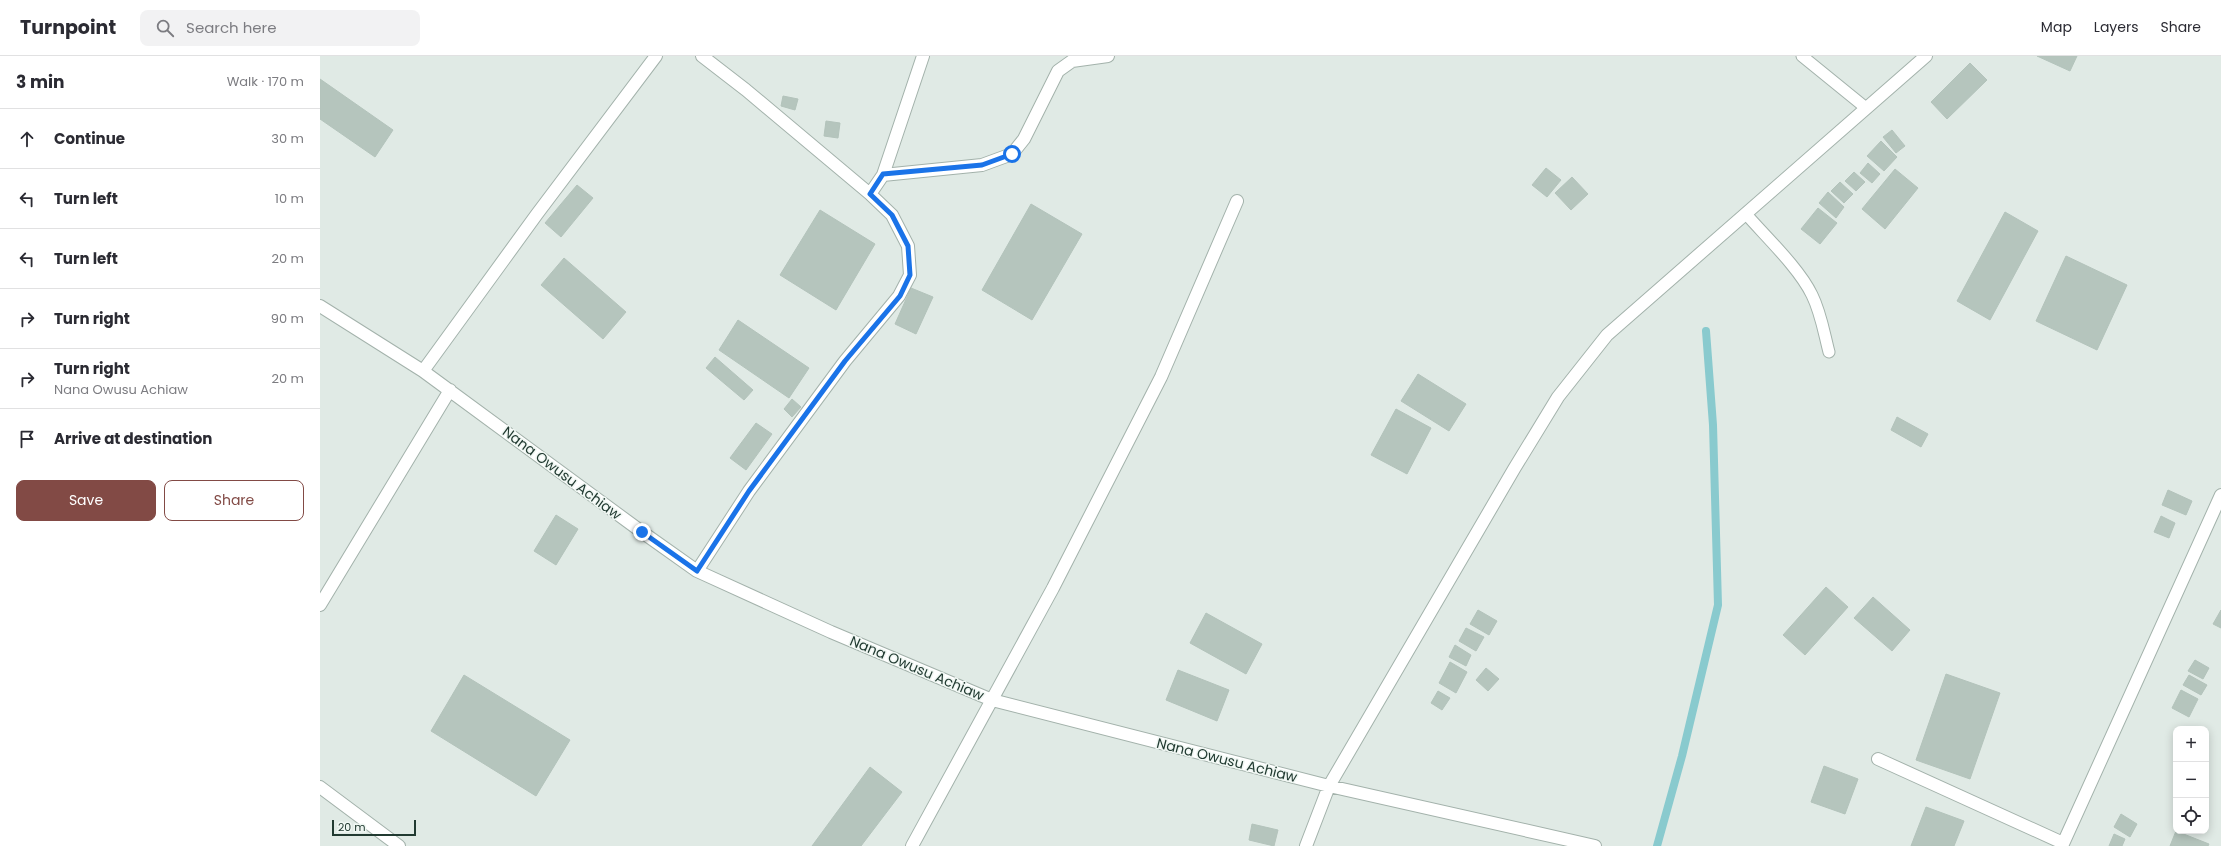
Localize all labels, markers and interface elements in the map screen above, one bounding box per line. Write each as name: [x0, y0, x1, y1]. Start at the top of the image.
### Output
search box: [140, 10, 420, 46]
text: Turnpoint: [20, 14, 116, 41]
icon: search: [154, 17, 176, 39]
text: Search here: [186, 17, 276, 38]
text: Map: [2041, 17, 2072, 37]
text: Layers: [2094, 17, 2138, 37]
text: Share: [2160, 17, 2201, 37]
text: 3 min: [16, 70, 64, 94]
text: Walk · 170 m: [227, 72, 304, 91]
icon: ahead: [16, 128, 38, 150]
text: Continue: [54, 128, 125, 149]
text: 30 m: [271, 129, 304, 148]
route start: [1003, 145, 1021, 163]
icon: left: [16, 188, 38, 210]
text: Turn left: [54, 188, 118, 209]
text: 10 m: [275, 189, 304, 208]
icon: left: [16, 248, 38, 270]
text: Turn left: [54, 248, 118, 269]
text: 20 m: [271, 249, 304, 268]
icon: right: [16, 308, 38, 330]
text: Turn right: [54, 308, 130, 329]
text: 90 m: [271, 309, 304, 328]
text: Turn right: [54, 358, 130, 379]
icon: right: [16, 368, 38, 390]
text: 20 m: [271, 369, 304, 388]
text: Nana Owusu Achiaw: [54, 380, 188, 399]
street label: Nana Owusu Achiaw: [498, 422, 626, 525]
icon: arrive: [16, 428, 38, 450]
text: Arrive at destination: [54, 428, 212, 449]
button: Save: [16, 480, 156, 521]
button: Share: [164, 480, 304, 521]
route end: [633, 523, 651, 541]
street label: Nana Owusu Achiaw: [847, 631, 988, 706]
map controls: [2173, 726, 2209, 834]
button: +: [2173, 726, 2209, 762]
street label: Nana Owusu Achiaw: [1155, 733, 1300, 787]
button: −: [2173, 762, 2209, 798]
button: locate: [2173, 798, 2209, 834]
scale bar: [332, 818, 416, 837]
text: 20 m: [338, 819, 366, 835]

